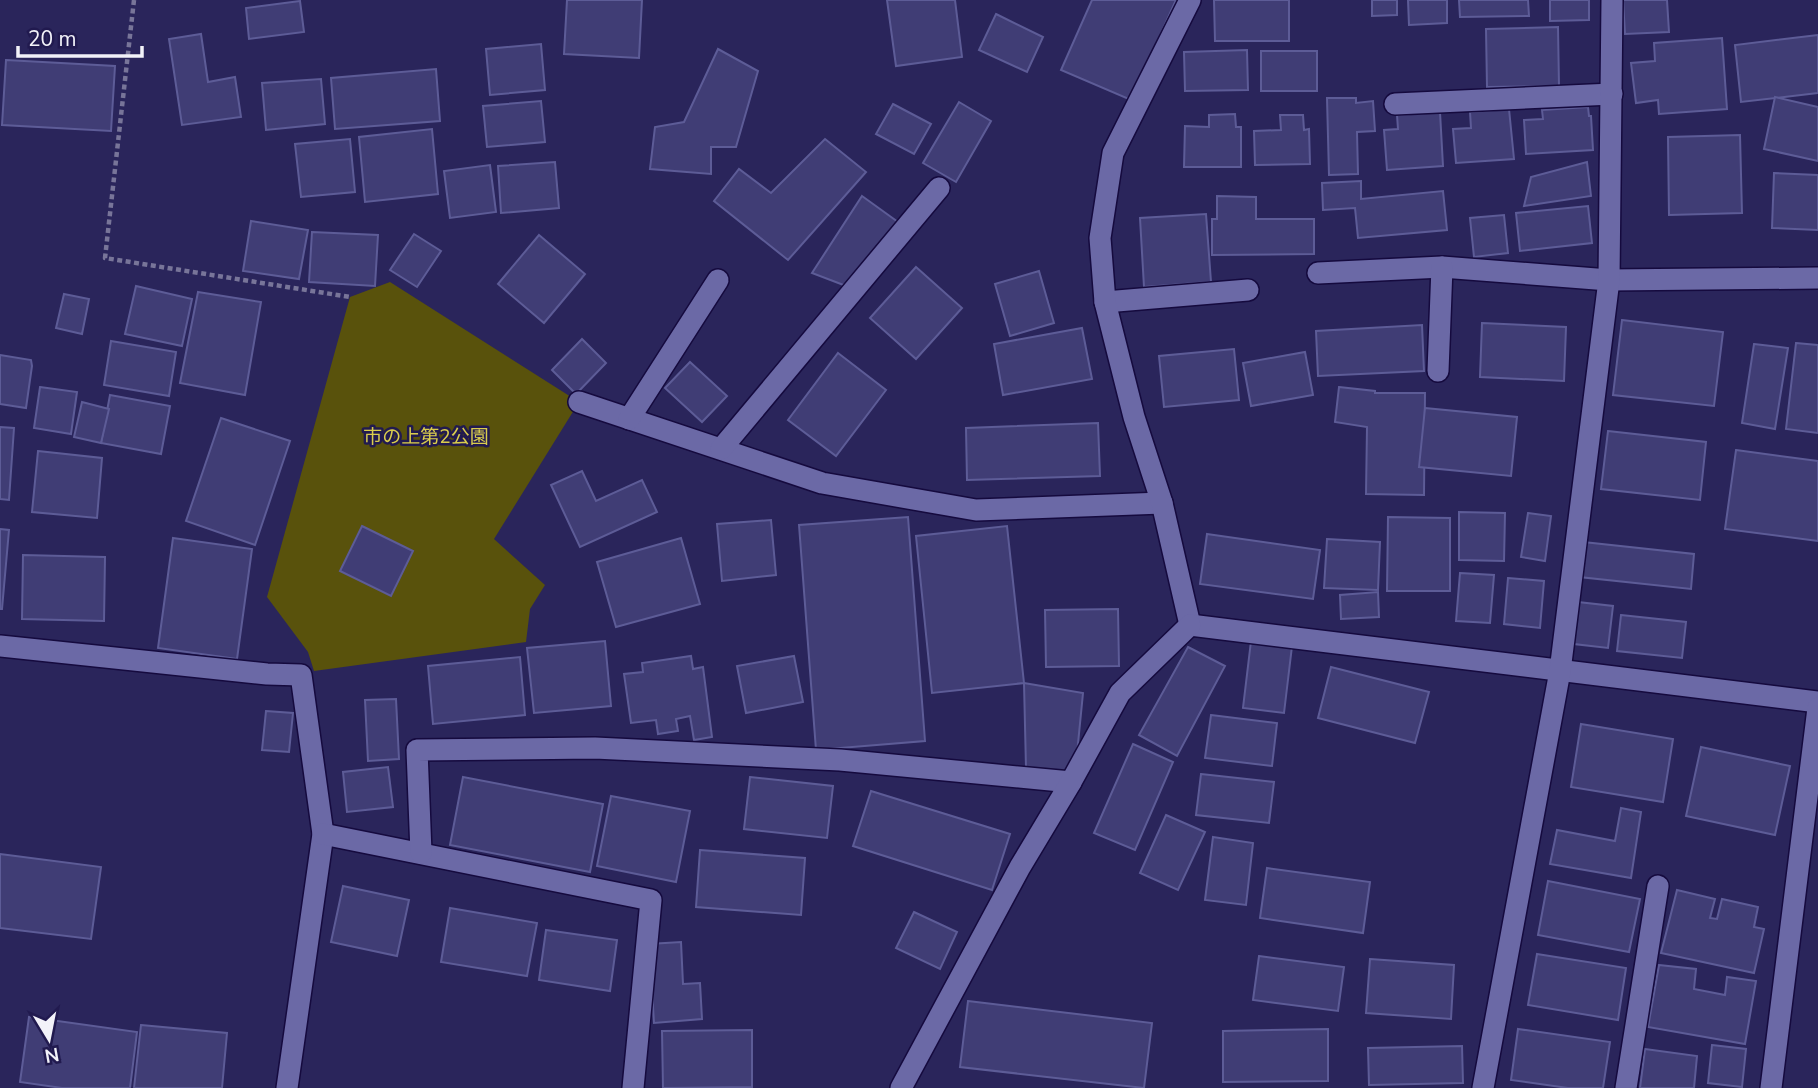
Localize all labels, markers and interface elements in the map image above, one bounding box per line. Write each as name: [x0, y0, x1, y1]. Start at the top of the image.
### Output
scale bar: [18, 14, 142, 58]
text: 20 m: [28, 25, 77, 53]
park label: 市の上第2公園: [363, 424, 489, 450]
north arrow: [14, 1004, 84, 1074]
text: N: [43, 1041, 61, 1069]

